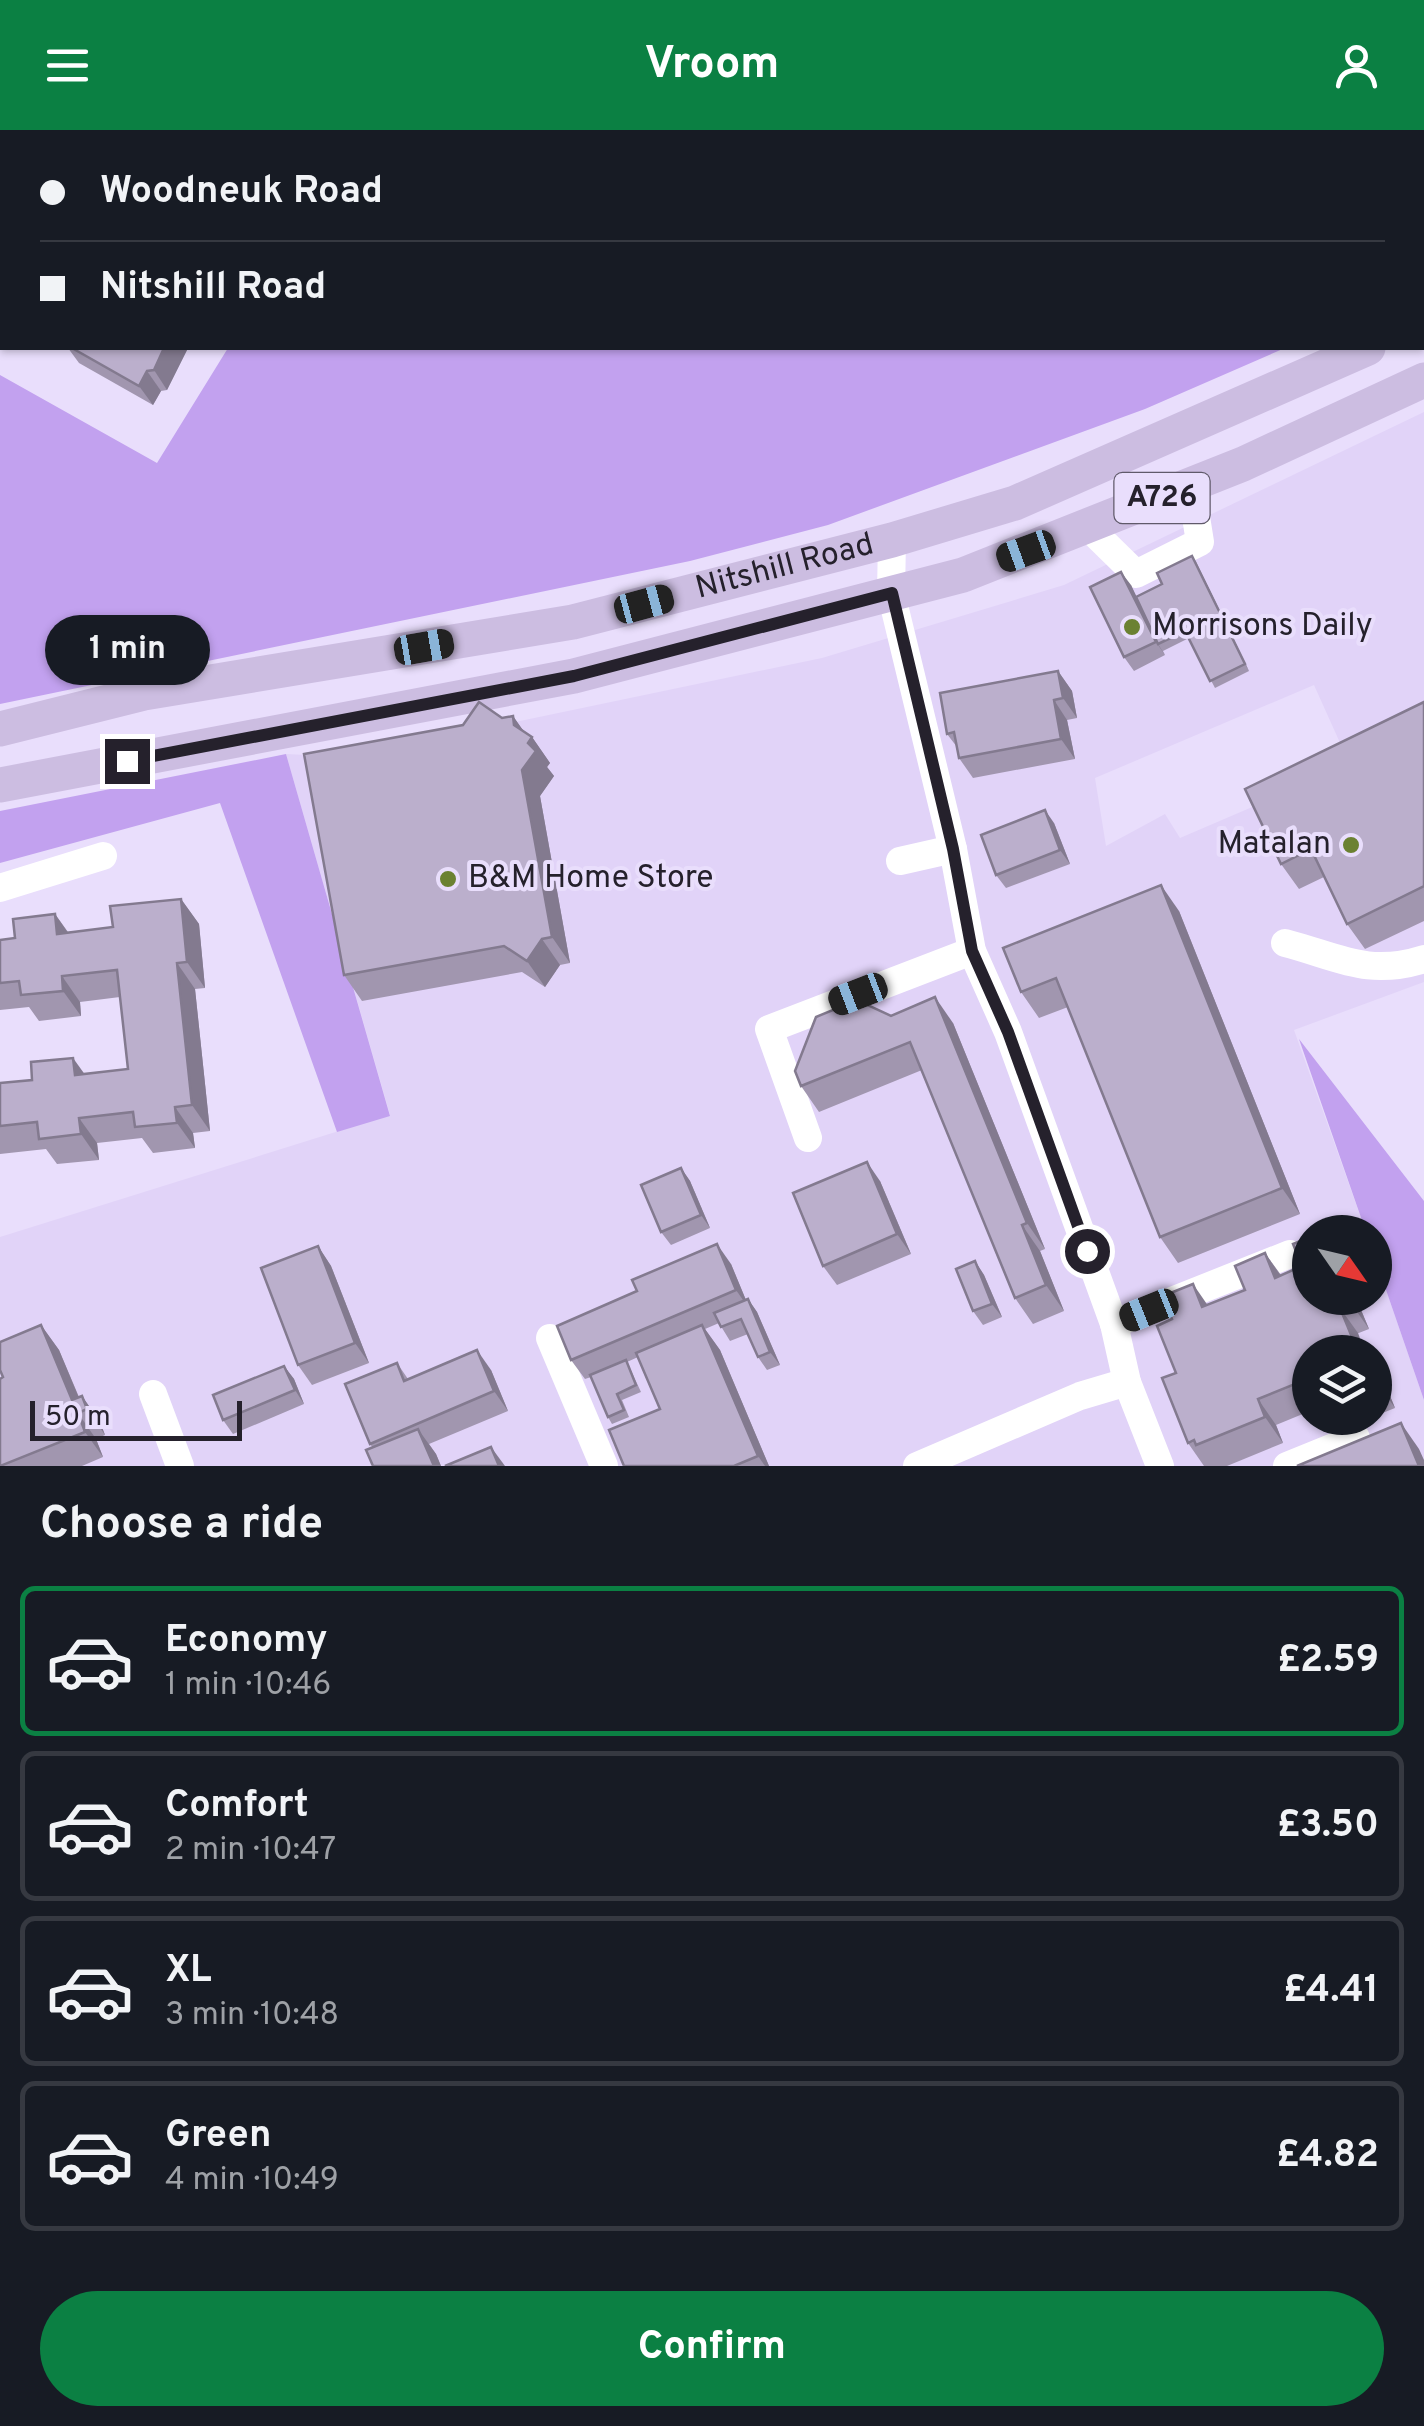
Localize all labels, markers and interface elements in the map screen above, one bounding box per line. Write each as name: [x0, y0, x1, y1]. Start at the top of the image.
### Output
text: Vroom: [644, 37, 780, 94]
icon: menu: [40, 38, 95, 93]
icon: person: [1329, 38, 1384, 93]
text: Woodneuk Road: [100, 168, 383, 217]
text: Nitshill Road: [100, 264, 326, 313]
road number: A726: [1114, 473, 1210, 523]
street label: Nitshill Road: [692, 525, 878, 610]
car: [993, 527, 1059, 575]
car: [611, 582, 677, 626]
place label: Morrisons Daily: [1152, 607, 1373, 647]
callout: 1 min: [44, 616, 210, 686]
marker: Morrisons Daily: [1121, 616, 1143, 638]
car: [392, 627, 456, 667]
text: 1 min: [89, 630, 166, 670]
route end: [105, 739, 150, 784]
place label: Matalan: [1218, 825, 1331, 865]
marker: Matalan: [1340, 834, 1362, 856]
place label: B&M Home Store: [468, 859, 714, 899]
marker: B&M Home Store: [437, 868, 459, 890]
car: [825, 969, 891, 1019]
north arrow: [1292, 1215, 1392, 1315]
map controls: [1292, 1215, 1392, 1435]
route start: [1065, 1229, 1110, 1274]
car: [1116, 1285, 1182, 1335]
button: layers: [1292, 1335, 1392, 1435]
scale bar: [30, 1396, 242, 1440]
text: 50 m: [45, 1400, 111, 1436]
text: Choose a ride: [40, 1497, 323, 1554]
icon: car: [45, 1616, 135, 1706]
text: Economy: [165, 1617, 327, 1666]
text: £2.59: [1277, 1637, 1379, 1686]
text: 1 min · 10:46: [165, 1666, 331, 1706]
icon: car: [45, 1781, 135, 1871]
text: Comfort: [165, 1782, 309, 1831]
text: £3.50: [1277, 1802, 1379, 1851]
text: 2 min · 10:47: [165, 1831, 336, 1871]
icon: car: [45, 1946, 135, 2036]
text: XL: [165, 1947, 212, 1996]
text: £4.41: [1283, 1967, 1379, 2016]
text: 3 min · 10:48: [165, 1996, 339, 2036]
icon: car: [45, 2111, 135, 2201]
text: Green: [165, 2112, 271, 2161]
text: £4.82: [1276, 2132, 1379, 2181]
text: 4 min · 10:49: [165, 2161, 339, 2201]
button: Confirm: [40, 2291, 1384, 2406]

